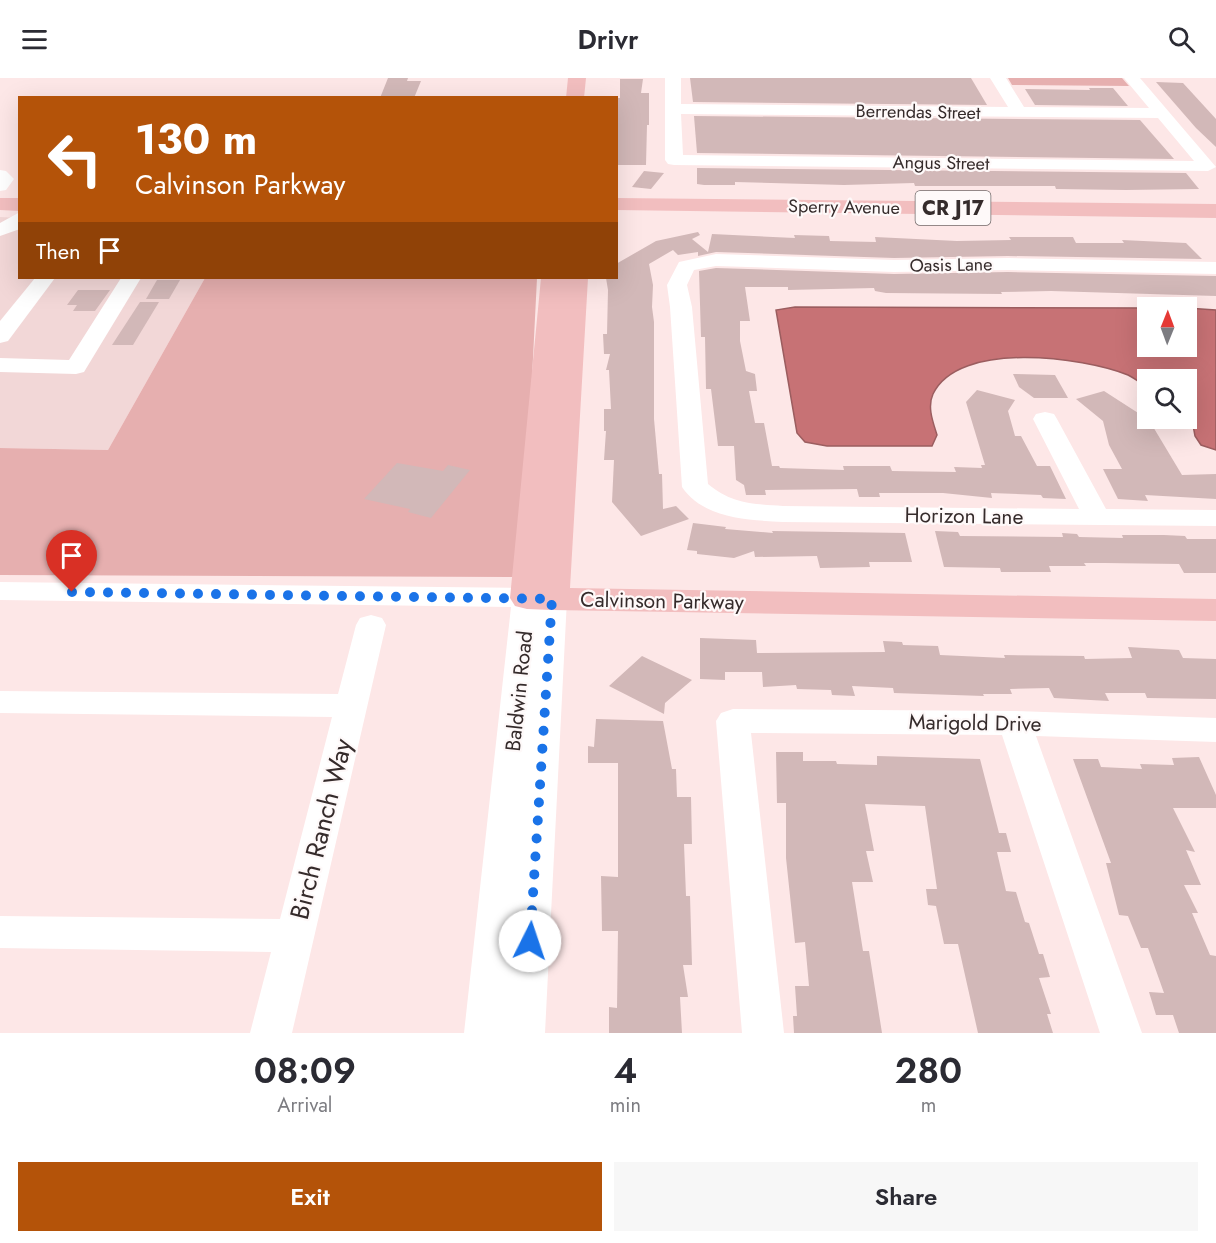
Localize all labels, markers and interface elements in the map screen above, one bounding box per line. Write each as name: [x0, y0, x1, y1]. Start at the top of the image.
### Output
text: Drivr: [577, 20, 639, 59]
icon: menu: [18, 23, 51, 56]
icon: search: [1165, 23, 1198, 56]
street label: Berrendas Street: [855, 98, 981, 126]
text: 130 m: [135, 109, 257, 170]
icon: left: [36, 120, 114, 198]
street label: Angus Street: [892, 149, 990, 177]
text: Calvinson Parkway: [135, 165, 345, 204]
road number: CR J17: [916, 191, 990, 225]
street label: Sperry Avenue: [788, 193, 900, 221]
icon: arrive: [93, 234, 126, 267]
text: Then: [36, 235, 81, 267]
street label: Oasis Lane: [909, 251, 993, 279]
north arrow: [1137, 297, 1197, 357]
map controls: [1137, 297, 1197, 429]
button: search: [1137, 369, 1197, 429]
street label: Horizon Lane: [904, 500, 1024, 532]
pin: [46, 530, 97, 592]
icon: arrive: [55, 539, 88, 572]
street label: Calvinson Parkway: [580, 585, 745, 617]
street label: Baldwin Road: [498, 629, 540, 753]
street label: Marigold Drive: [908, 707, 1042, 739]
street label: Birch Ranch Way: [280, 734, 362, 923]
position arrow: [498, 909, 562, 973]
text: 08:09: [254, 1044, 356, 1096]
text: 4: [614, 1044, 637, 1096]
text: 280: [895, 1044, 962, 1096]
text: Arrival: [277, 1091, 332, 1120]
text: min: [610, 1091, 641, 1120]
text: m: [921, 1091, 936, 1120]
button: Exit: [18, 1162, 602, 1231]
button: Share: [614, 1162, 1198, 1231]

